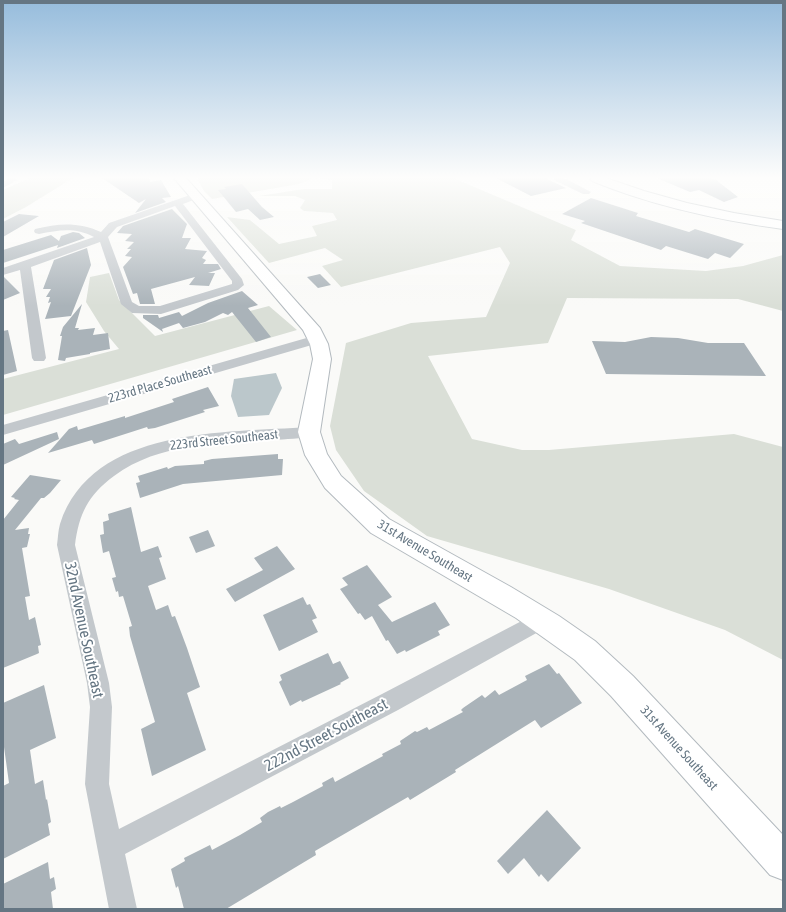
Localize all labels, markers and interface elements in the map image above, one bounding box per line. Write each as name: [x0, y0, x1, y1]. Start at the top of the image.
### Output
street label: 223rd Place Southeast: [107, 362, 213, 406]
street label: 223rd Street Southeast: [169, 427, 279, 453]
street label: 31st Avenue Southeast: [375, 516, 475, 586]
street label: 32nd Avenue Southeast: [60, 560, 108, 700]
street label: 222nd Street Southeast: [261, 694, 391, 776]
street label: 31st Avenue Southeast: [637, 703, 721, 793]

